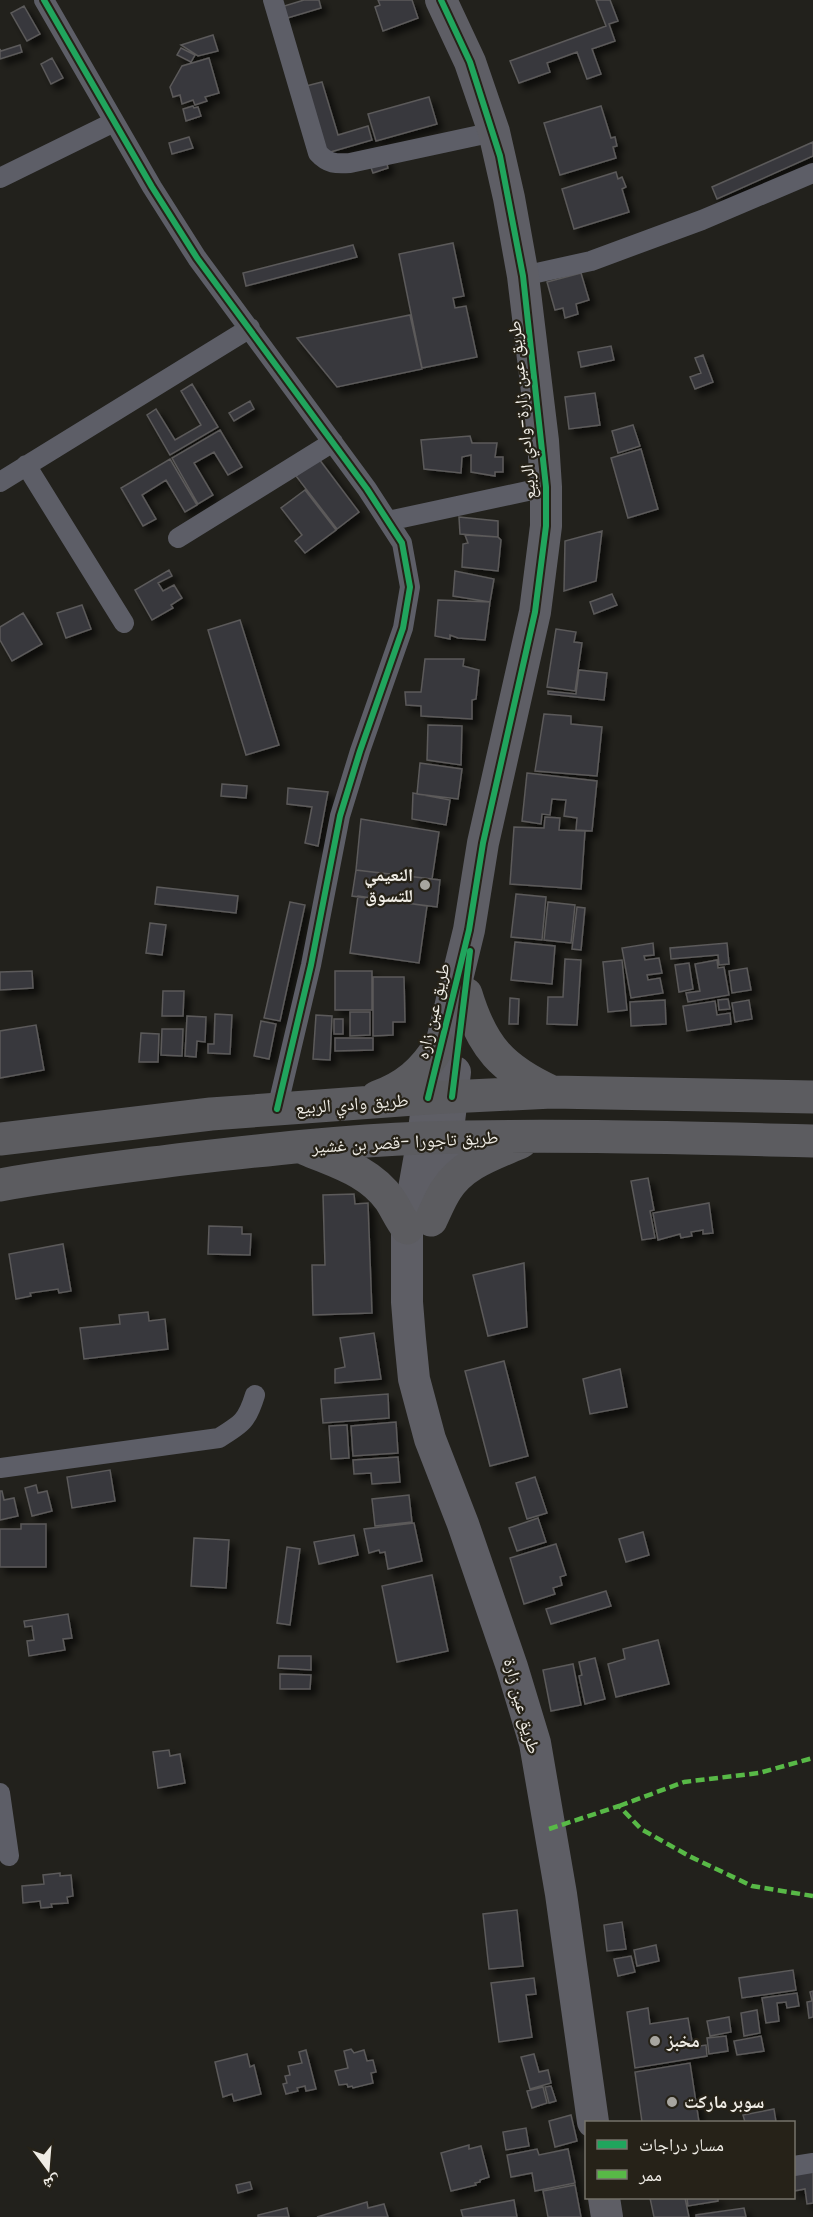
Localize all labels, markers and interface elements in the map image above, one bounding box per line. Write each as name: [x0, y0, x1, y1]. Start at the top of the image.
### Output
street label: طريق عين زارة-وادي الربيع: [501, 319, 544, 501]
place label: النعيمي للتسوق: [364, 862, 413, 908]
marker: النعيمي للتسوق: [418, 878, 432, 892]
street label: طريق عين زاره: [409, 960, 456, 1062]
street label: طريق وادي الربيع: [295, 1087, 409, 1122]
street label: طريق تاجورا -قصر بن غشير: [310, 1124, 499, 1159]
street label: طريق عين زارة: [498, 1655, 547, 1756]
place label: مخبز: [666, 2028, 700, 2053]
marker: مخبز: [648, 2034, 662, 2048]
place label: سوبر ماركت: [684, 2089, 764, 2114]
marker: سوبر ماركت: [665, 2095, 679, 2109]
legend: [585, 2121, 795, 2199]
text: مسار دراجات: [639, 2132, 724, 2157]
north arrow: [18, 2139, 78, 2199]
text: ممر: [638, 2162, 662, 2187]
text: ش: [41, 2170, 63, 2196]

